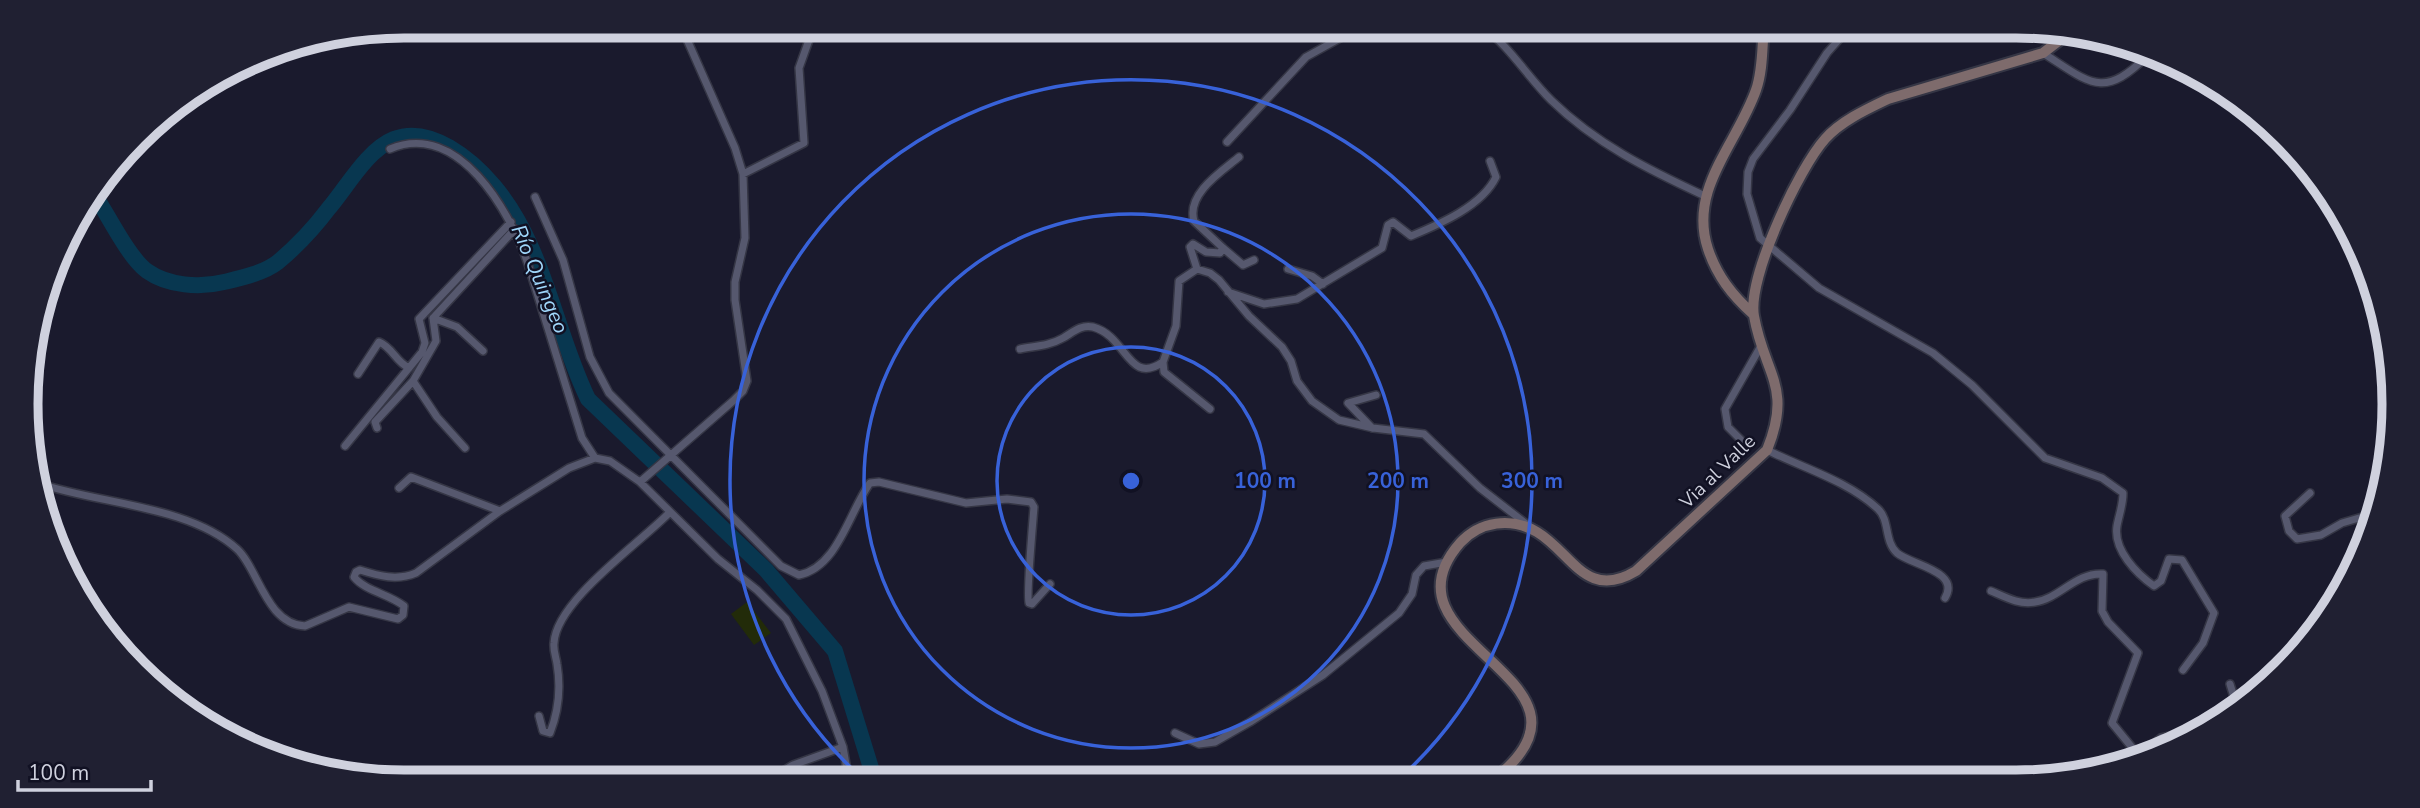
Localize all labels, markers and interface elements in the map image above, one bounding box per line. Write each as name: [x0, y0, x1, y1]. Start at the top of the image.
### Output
water label: Río Quingeo: [504, 220, 576, 338]
street label: Via al Valle: [1673, 429, 1761, 515]
text: 100 m: [1234, 467, 1296, 495]
text: 200 m: [1367, 467, 1429, 495]
text: 300 m: [1501, 467, 1563, 495]
centre of rings: [1119, 469, 1143, 493]
scale bar: [18, 748, 150, 792]
text: 100 m: [28, 759, 89, 787]

